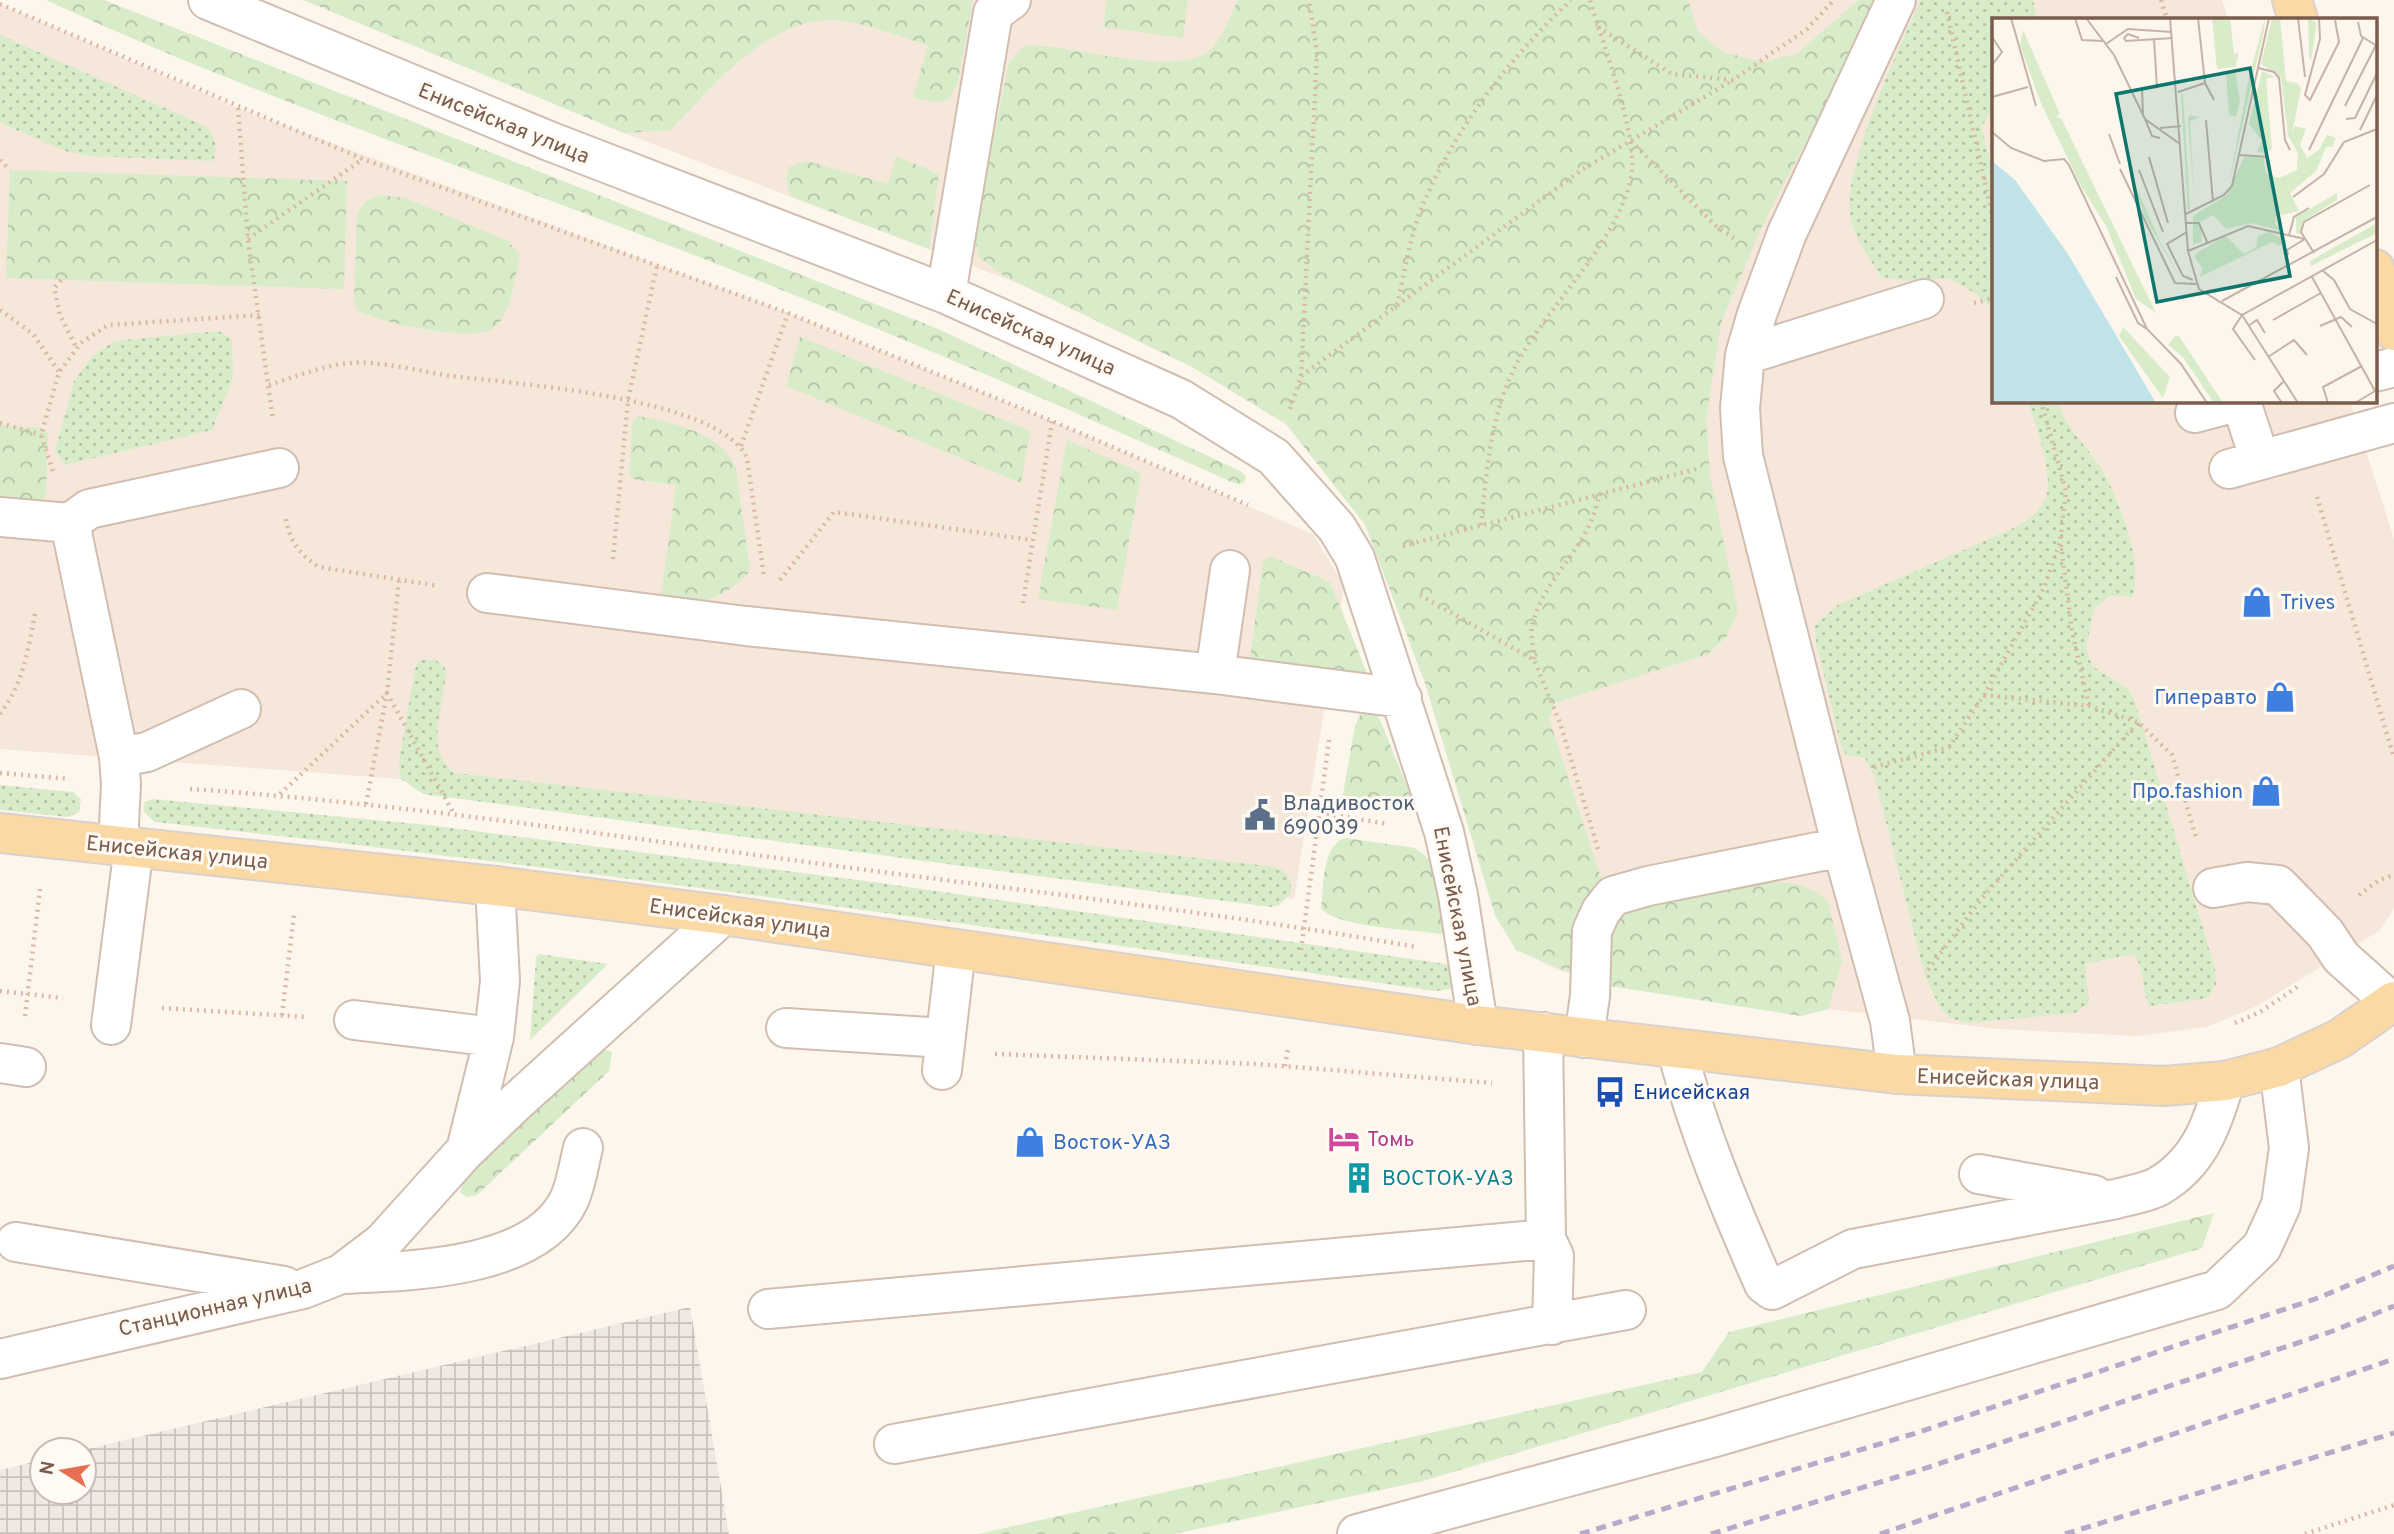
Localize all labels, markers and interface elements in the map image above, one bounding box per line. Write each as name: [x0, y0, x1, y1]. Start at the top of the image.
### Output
inset map: [1992, 18, 2376, 402]
street label: Енисейская улица: [414, 78, 593, 171]
street label: Енисейская улица: [941, 284, 1119, 383]
shop icon: Trives: [2240, 585, 2274, 619]
place label: Trives: [2280, 590, 2335, 617]
shop icon: Гиперавто: [2263, 680, 2297, 714]
place label: Гиперавто: [2154, 685, 2257, 712]
shop icon: Про.fashion: [2249, 774, 2283, 808]
place label: Про.fashion: [2132, 779, 2243, 806]
place label: Владивосток 690039: [1283, 791, 1415, 842]
public building icon: Владивосток 690039: [1243, 798, 1277, 832]
street label: Енисейская улица: [1426, 824, 1487, 1009]
street label: Енисейская улица: [85, 831, 269, 876]
street label: Енисейская улица: [647, 893, 832, 946]
street label: Енисейская улица: [1916, 1064, 2100, 1097]
bus stop icon: Енисейская: [1593, 1075, 1627, 1109]
place label: Енисейская: [1633, 1080, 1750, 1107]
hotel icon: Томь: [1327, 1122, 1361, 1156]
shop icon: Восток-УАЗ: [1013, 1125, 1047, 1159]
place label: Томь: [1367, 1127, 1414, 1154]
place label: Восток-УАЗ: [1053, 1130, 1171, 1157]
building icon: ВОСТОК-УАЗ: [1342, 1161, 1376, 1195]
place label: ВОСТОК-УАЗ: [1382, 1166, 1514, 1193]
street label: Станционная улица: [116, 1273, 315, 1344]
north arrow: [28, 1436, 98, 1506]
text: N: [35, 1459, 61, 1477]

